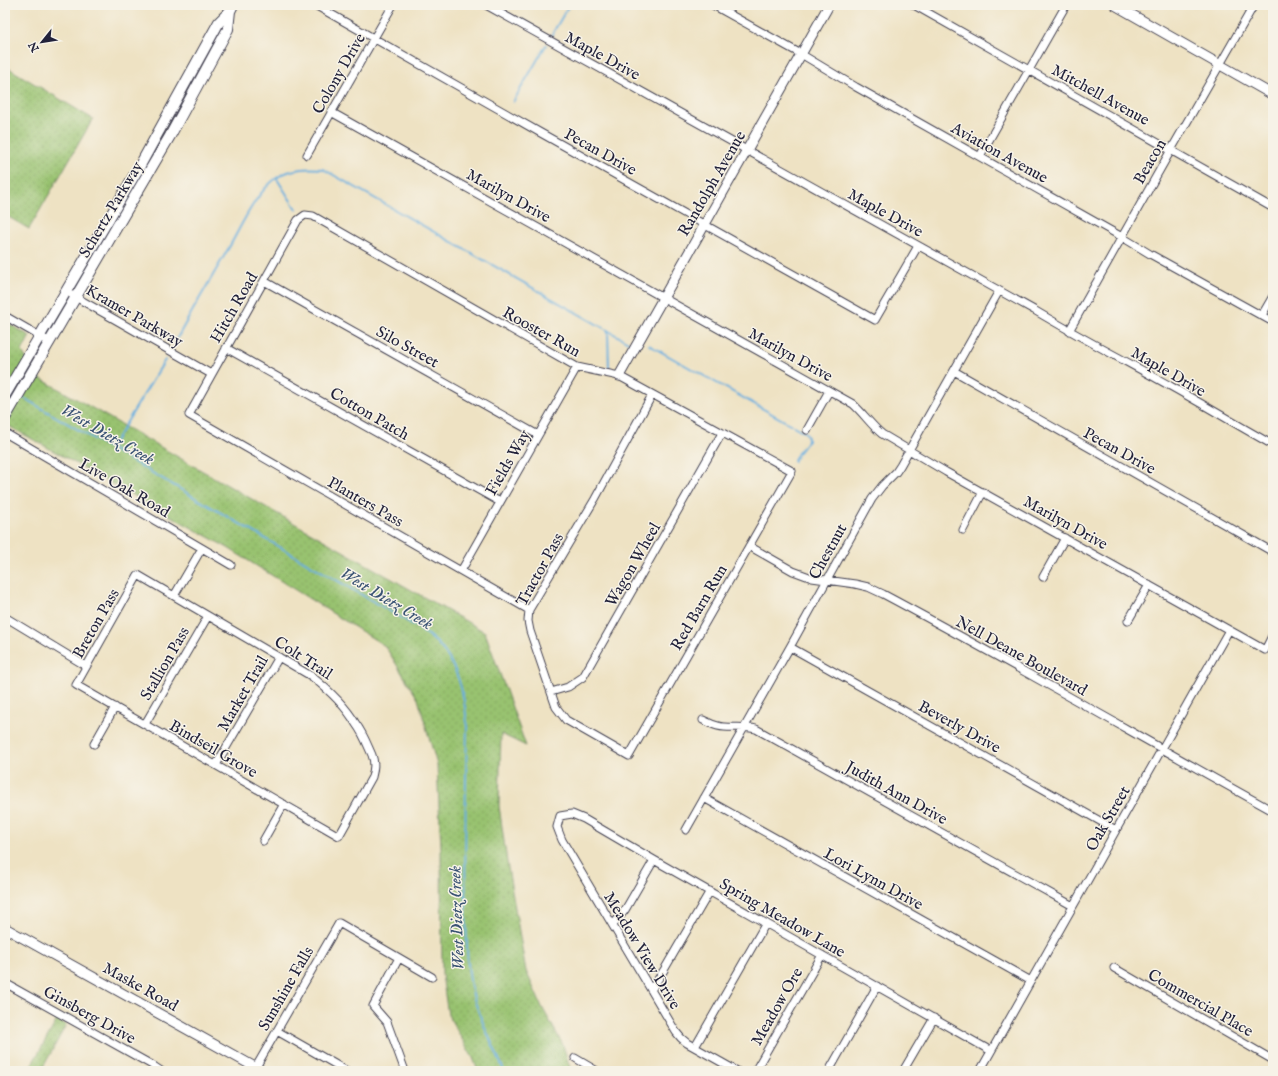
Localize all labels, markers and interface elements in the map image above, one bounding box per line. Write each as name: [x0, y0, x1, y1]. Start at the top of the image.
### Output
north arrow: [22, 22, 62, 62]
street label: Maple Drive: [561, 28, 643, 86]
street label: Colony Drive: [309, 30, 371, 118]
text: N: [26, 38, 43, 55]
street label: Mitchell Avenue: [1048, 61, 1152, 131]
street label: Aviation Avenue: [946, 118, 1051, 189]
street label: Pecan Drive: [560, 125, 640, 181]
street label: Randolph Avenue: [674, 128, 751, 240]
street label: Beacon: [1130, 135, 1172, 188]
street label: Schertz Parkway: [75, 158, 148, 262]
street label: Marilyn Drive: [462, 165, 554, 228]
street label: Maple Drive: [844, 185, 926, 243]
street label: Hitch Road: [206, 269, 263, 347]
street label: Kramer Parkway: [82, 281, 186, 353]
street label: Rooster Run: [499, 303, 584, 363]
street label: Silo Street: [372, 322, 442, 373]
street label: Marilyn Drive: [744, 324, 836, 387]
street label: Maple Drive: [1127, 343, 1209, 402]
street label: Cotton Patch: [326, 384, 413, 446]
water label: West Dietz Creek: [57, 400, 158, 471]
street label: Pecan Drive: [1079, 424, 1159, 480]
street label: Fields Way: [482, 426, 536, 499]
street label: Live Oak Road: [75, 455, 173, 523]
street label: Planters Pass: [324, 473, 407, 533]
street label: Marilyn Drive: [1019, 492, 1111, 555]
street label: Wagon Wheel: [602, 519, 666, 611]
street label: Chestnut: [805, 520, 852, 583]
street label: Tractor Pass: [512, 529, 569, 610]
street label: Red Barn Run: [667, 561, 733, 654]
water label: West Dietz Creek: [336, 563, 436, 635]
street label: Breton Pass: [69, 585, 125, 662]
street label: Nell Deane Boulevard: [952, 612, 1091, 701]
street label: Stallion Pass: [137, 623, 195, 704]
street label: Colt Trail: [270, 633, 336, 685]
street label: Market Trail: [214, 652, 274, 736]
street label: Beverly Drive: [914, 697, 1004, 759]
street label: Bindseil Grove: [165, 716, 261, 783]
street label: Judith Ann Drive: [840, 757, 950, 830]
street label: Oak Street: [1082, 782, 1136, 855]
street label: Lori Lynn Drive: [820, 844, 926, 915]
water label: West Dietz Creek: [445, 865, 470, 970]
street label: Spring Meadow Lane: [716, 875, 848, 963]
street label: Meadow View Drive: [598, 889, 684, 1013]
street label: Sunshine Falls: [255, 943, 319, 1035]
street label: Maske Road: [99, 959, 182, 1017]
street label: Meadow Ore: [747, 964, 808, 1050]
street label: Commercial Place: [1144, 965, 1256, 1042]
street label: Ginsberg Drive: [39, 982, 139, 1049]

